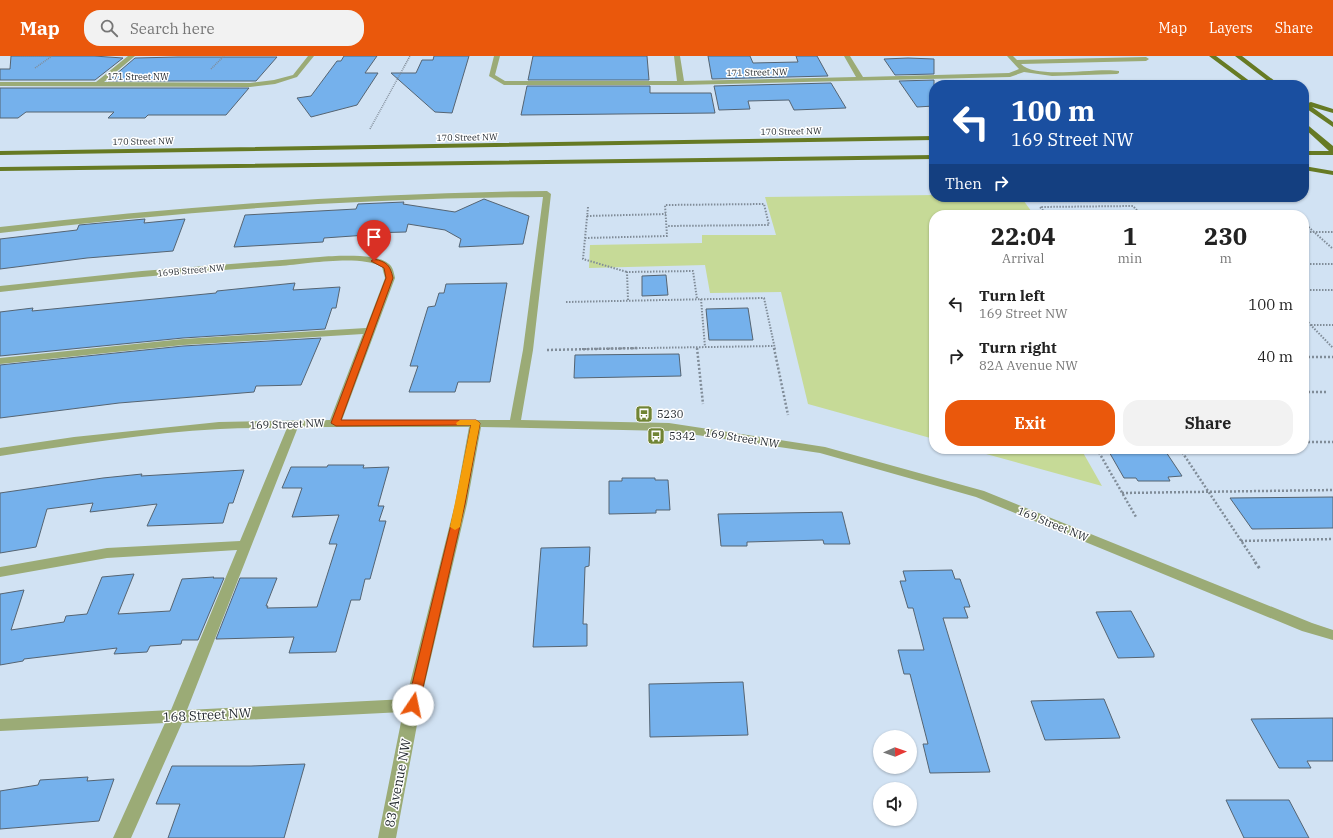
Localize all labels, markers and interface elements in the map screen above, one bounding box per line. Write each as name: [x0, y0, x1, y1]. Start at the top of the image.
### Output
search box: [84, 10, 364, 46]
text: Map: [20, 16, 60, 40]
icon: search: [98, 17, 120, 39]
text: Search here: [130, 19, 214, 38]
text: Map: [1159, 19, 1187, 37]
text: Layers: [1209, 19, 1253, 37]
text: Share: [1275, 19, 1313, 37]
street label: 171 Street NW: [726, 66, 788, 78]
street label: 171 Street NW: [107, 71, 169, 82]
text: 100 m: [1011, 92, 1095, 129]
icon: left: [945, 96, 997, 148]
street label: 170 Street NW: [760, 125, 822, 137]
text: 169 Street NW: [1011, 128, 1134, 151]
street label: 170 Street NW: [436, 131, 498, 143]
street label: 170 Street NW: [112, 135, 174, 147]
icon: right: [990, 172, 1012, 194]
text: Then: [945, 174, 982, 193]
pin: [357, 220, 391, 261]
text: 22:04: [991, 220, 1056, 252]
text: 1: [1123, 220, 1137, 252]
text: 230: [1204, 220, 1247, 252]
icon: arrive: [363, 226, 385, 248]
text: Arrival: [1002, 250, 1044, 267]
text: min: [1117, 250, 1142, 267]
text: m: [1219, 250, 1232, 267]
street label: 169B Street NW: [157, 262, 225, 278]
text: Turn left: [979, 286, 1045, 305]
icon: left: [945, 293, 967, 315]
text: 100 m: [1248, 295, 1293, 314]
text: 169 Street NW: [979, 305, 1068, 322]
text: Turn right: [979, 338, 1057, 357]
icon: right: [945, 345, 967, 367]
text: 40 m: [1257, 347, 1293, 366]
text: 82A Avenue NW: [979, 357, 1078, 374]
button: Exit: [945, 400, 1115, 446]
button: Share: [1123, 400, 1293, 446]
bus stop icon: 5230: [634, 404, 654, 424]
place label: 5230: [657, 407, 684, 421]
street label: 169 Street NW: [249, 416, 325, 432]
street label: 169 Street NW: [704, 425, 780, 451]
bus stop icon: 5342: [646, 426, 666, 446]
place label: 5342: [669, 429, 695, 443]
street label: 169 Street NW: [1016, 503, 1091, 545]
position arrow: [392, 684, 434, 726]
street label: 168 Street NW: [162, 704, 252, 726]
north arrow: [873, 730, 917, 774]
map controls: [873, 730, 917, 826]
street label: 83 Avenue NW: [381, 737, 415, 829]
button: sound: [873, 782, 917, 826]

